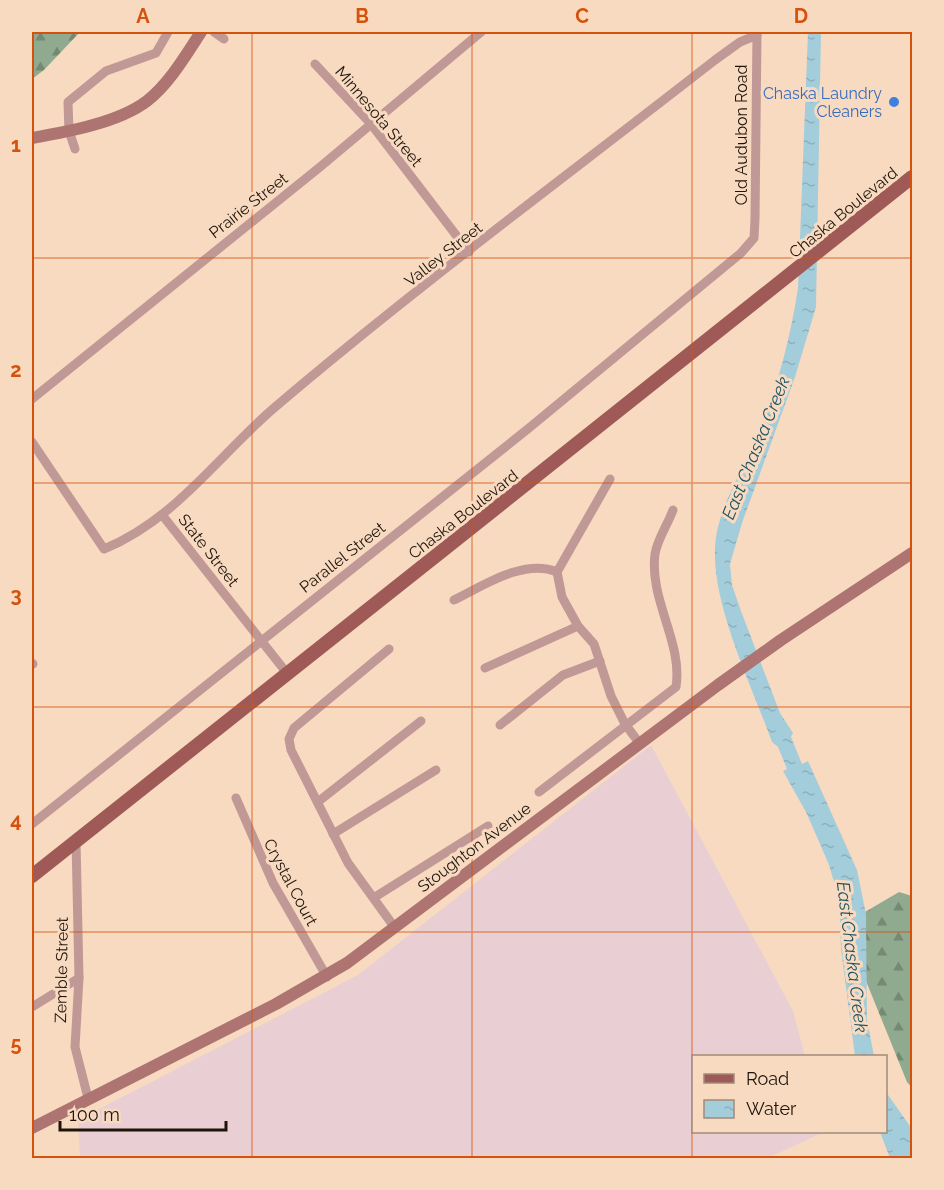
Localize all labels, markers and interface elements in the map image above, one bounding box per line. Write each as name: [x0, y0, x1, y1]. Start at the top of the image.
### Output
text: A: [136, 4, 150, 28]
text: B: [355, 4, 369, 28]
text: C: [575, 4, 589, 28]
text: D: [794, 4, 808, 28]
street label: Minnesota Street: [331, 62, 427, 171]
street label: Old Audubon Road: [732, 65, 751, 205]
place label: Chaska Laundry Cleaners: [763, 84, 882, 121]
marker: Chaska Laundry Cleaners: [887, 95, 901, 109]
text: 1: [11, 133, 21, 157]
street label: Chaska Boulevard: [785, 163, 901, 262]
street label: Prairie Street: [205, 168, 292, 242]
street label: Valley Street: [401, 218, 486, 291]
text: 2: [10, 358, 22, 382]
water label: East Chaska Creek: [717, 373, 794, 522]
street label: Chaska Boulevard: [405, 466, 522, 563]
street label: State Street: [174, 510, 243, 591]
street label: Parallel Street: [296, 518, 389, 597]
text: 3: [10, 583, 22, 607]
street label: Stoughton Avenue: [414, 799, 535, 896]
text: 4: [10, 808, 22, 832]
street label: Crystal Court: [260, 835, 322, 930]
water label: East Chaska Creek: [833, 880, 872, 1034]
street label: Zemble Street: [51, 916, 72, 1023]
text: 5: [10, 1032, 22, 1056]
legend: [692, 1055, 887, 1133]
text: Road: [746, 1068, 789, 1089]
scale bar: [60, 1094, 226, 1132]
text: Water: [746, 1098, 797, 1119]
text: 100 m: [69, 1104, 120, 1125]

